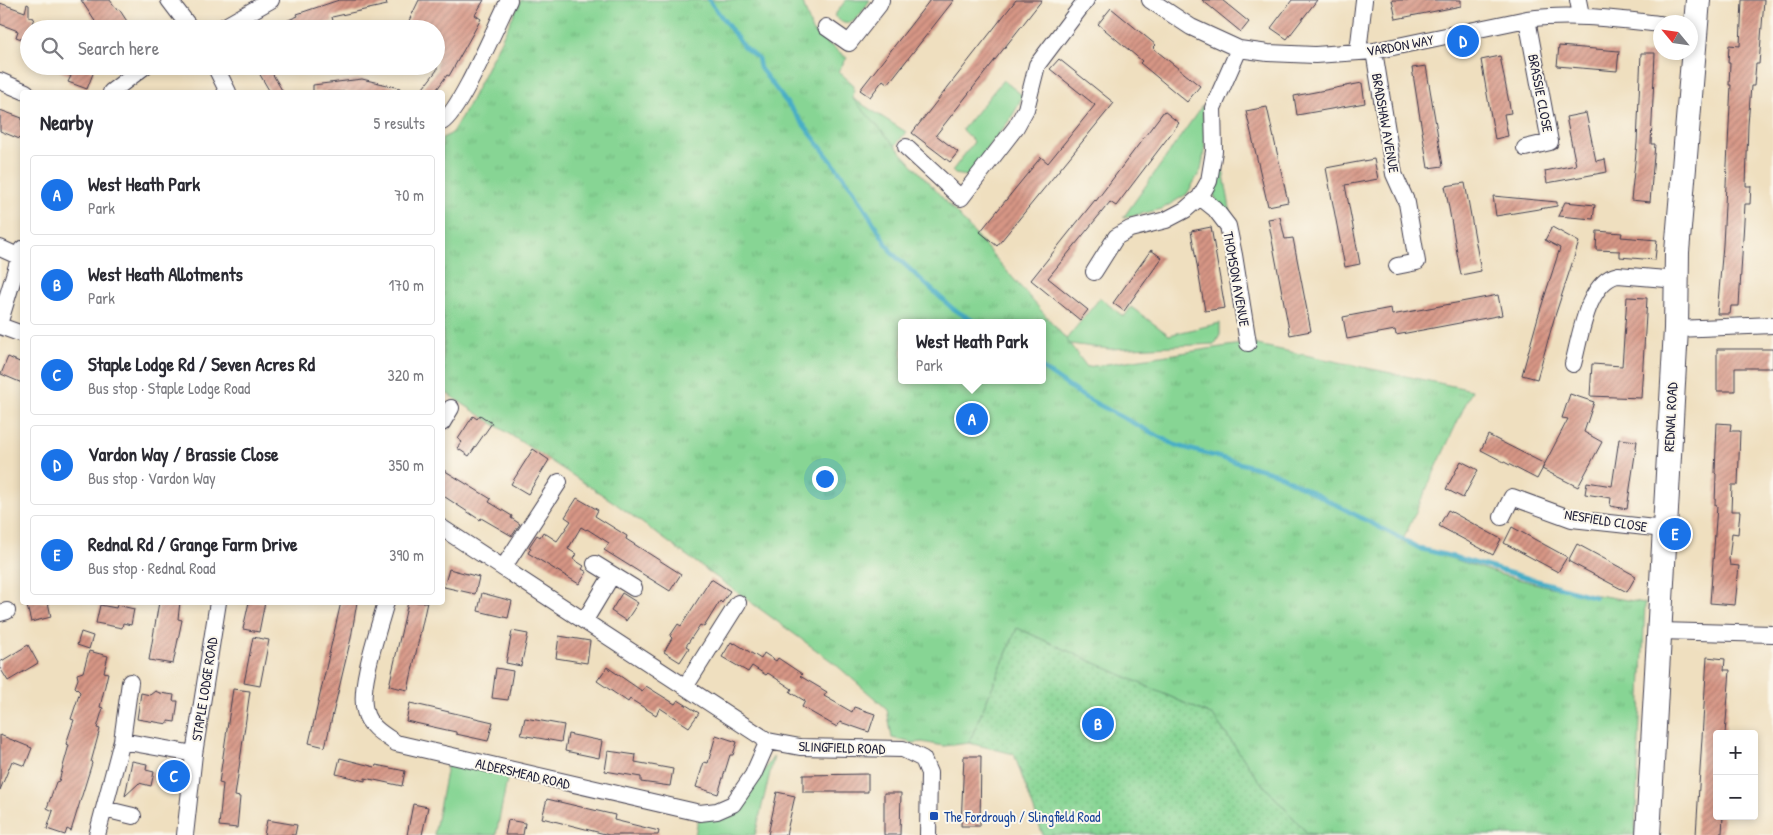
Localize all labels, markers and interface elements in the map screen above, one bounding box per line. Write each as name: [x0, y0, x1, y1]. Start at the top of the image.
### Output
north arrow: [1653, 15, 1698, 60]
search box: [20, 20, 445, 75]
pin: D: [1447, 22, 1479, 60]
street label: VARDON WAY: [1365, 30, 1436, 60]
icon: search: [38, 34, 66, 62]
text: Search here: [78, 35, 159, 61]
street label: BRASSIE CLOSE: [1524, 52, 1558, 134]
street label: BRADSHAW AVENUE: [1368, 72, 1404, 174]
text: Nearby: [40, 108, 93, 137]
text: 5 results: [374, 112, 425, 134]
text: West Heath Park: [88, 171, 200, 197]
text: A: [53, 184, 61, 206]
text: 70 m: [394, 184, 424, 206]
text: Park: [88, 197, 115, 219]
street label: THOMSON AVENUE: [1219, 230, 1255, 328]
text: West Heath Allotments: [88, 261, 243, 287]
text: B: [53, 274, 61, 296]
text: 170 m: [389, 274, 424, 296]
text: Park: [88, 287, 115, 309]
popup: [898, 319, 1046, 384]
text: West Heath Park: [916, 328, 1028, 354]
text: Staple Lodge Rd / Seven Acres Rd: [88, 351, 315, 377]
text: Park: [916, 354, 943, 376]
text: C: [53, 364, 61, 386]
text: 320 m: [388, 364, 424, 386]
text: Bus stop · Staple Lodge Road: [88, 377, 250, 399]
street label: REDNAL ROAD: [1659, 381, 1681, 452]
pin: A: [956, 400, 988, 438]
text: Vardon Way / Brassie Close: [88, 441, 279, 467]
text: D: [53, 454, 61, 476]
text: 350 m: [388, 454, 424, 476]
your location: [812, 466, 838, 492]
text: Bus stop · Vardon Way: [88, 467, 216, 489]
street label: NESFIELD CLOSE: [1563, 504, 1649, 536]
pin: E: [1659, 515, 1691, 553]
text: Rednal Rd / Grange Farm Drive: [88, 531, 298, 557]
text: E: [53, 544, 61, 566]
text: 390 m: [389, 544, 424, 566]
text: Bus stop · Rednal Road: [88, 557, 215, 579]
street label: STAPLE LODGE ROAD: [186, 636, 222, 742]
pin: B: [1082, 705, 1114, 743]
map controls: [1713, 730, 1758, 820]
button: +: [1713, 730, 1758, 775]
street label: SLINGFIELD ROAD: [798, 736, 886, 758]
street label: ALDERSMEAD ROAD: [474, 753, 572, 793]
pin: C: [158, 757, 190, 795]
button: −: [1713, 775, 1758, 820]
place label: The Fordrough / Slingfield Road: [944, 807, 1101, 827]
marker: The Fordrough / Slingfield Road: [928, 810, 940, 822]

